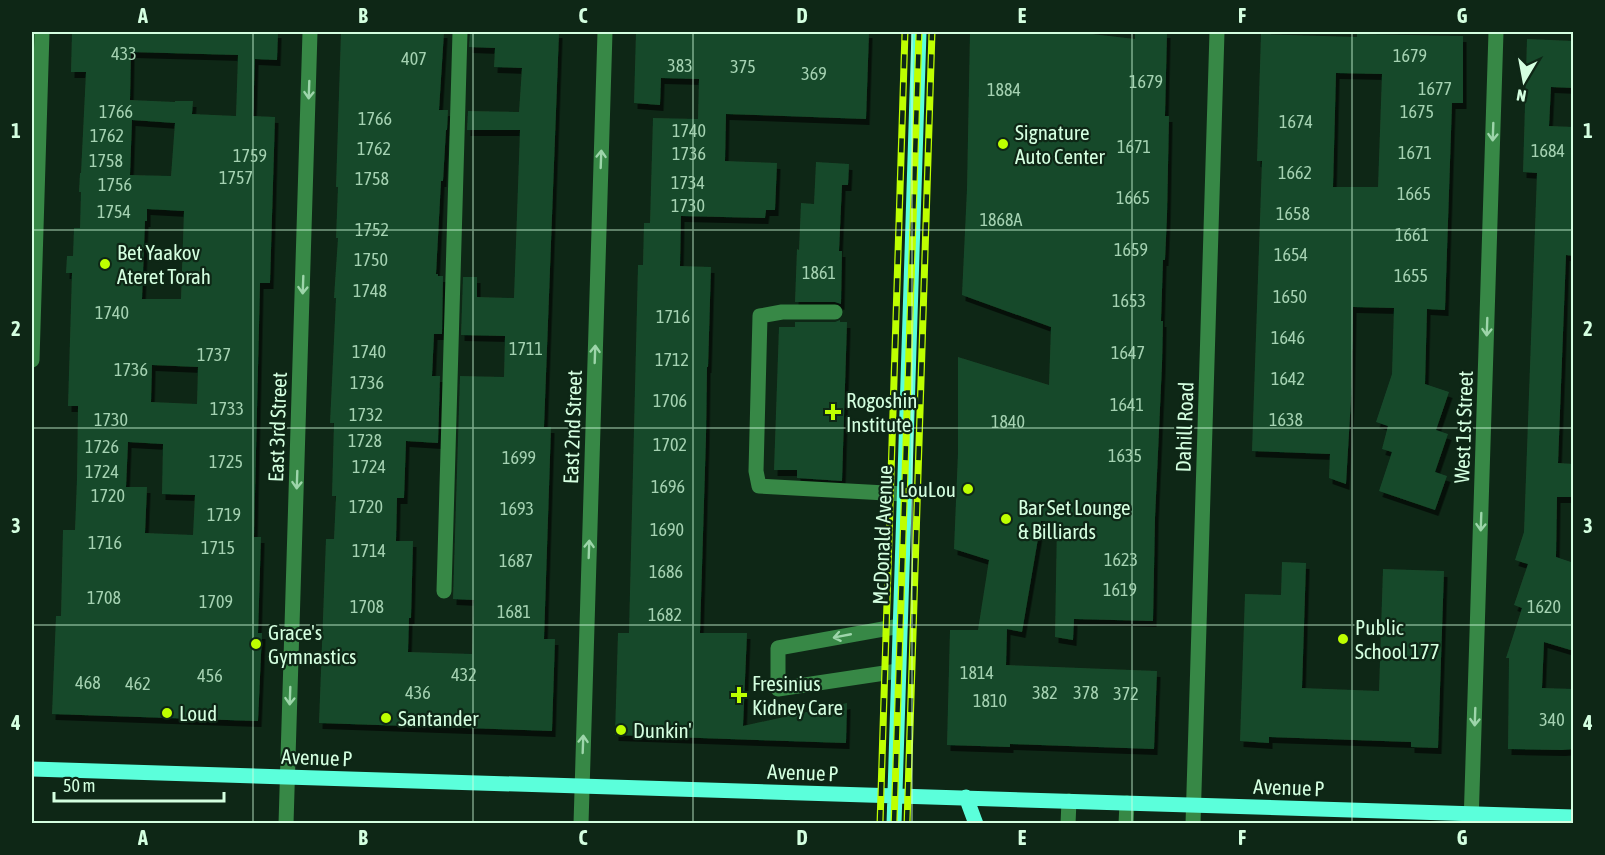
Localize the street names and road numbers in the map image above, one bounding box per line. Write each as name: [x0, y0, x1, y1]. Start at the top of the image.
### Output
street label: East 2nd Street: [558, 370, 586, 484]
street label: West 1st Street: [1449, 370, 1477, 484]
street label: East 3rd Street: [263, 372, 291, 482]
street label: Dahill Road: [1170, 381, 1198, 473]
street label: McDonald Avenue: [868, 465, 896, 605]
street label: Avenue P: [281, 744, 353, 770]
street label: Avenue P: [767, 759, 839, 785]
street label: Avenue P: [1253, 774, 1325, 800]

